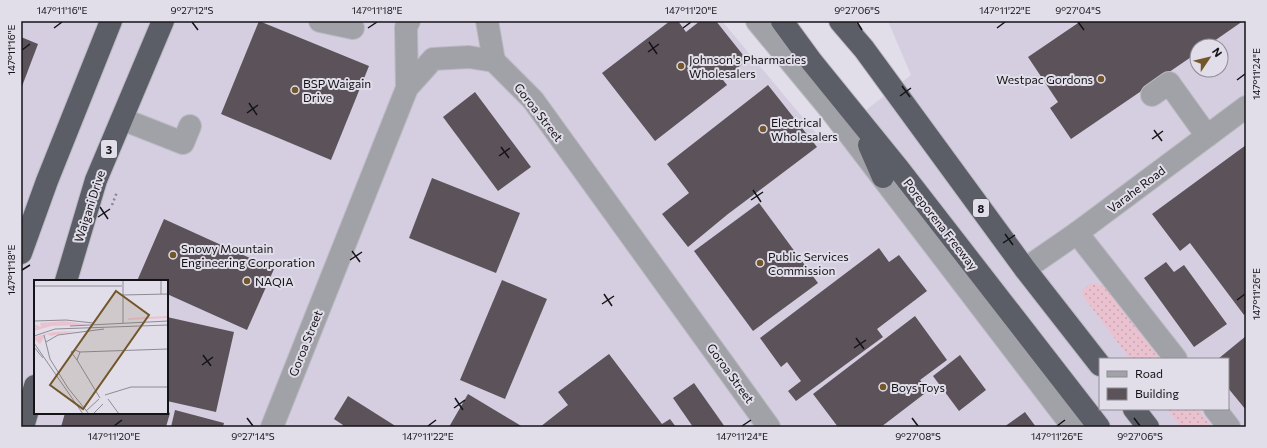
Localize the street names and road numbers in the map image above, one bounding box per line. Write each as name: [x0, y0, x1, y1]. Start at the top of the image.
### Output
street label: Goroa Street: [512, 80, 566, 144]
road number: 3: [101, 140, 117, 158]
street label: Varahe Road: [1104, 163, 1168, 215]
street label: Waigani Drive: [71, 168, 107, 244]
street label: Poreporena Freeway: [901, 176, 981, 272]
road number: 8: [973, 199, 989, 217]
street label: Goroa Street: [285, 308, 325, 378]
street label: Goroa Street: [705, 340, 757, 406]

